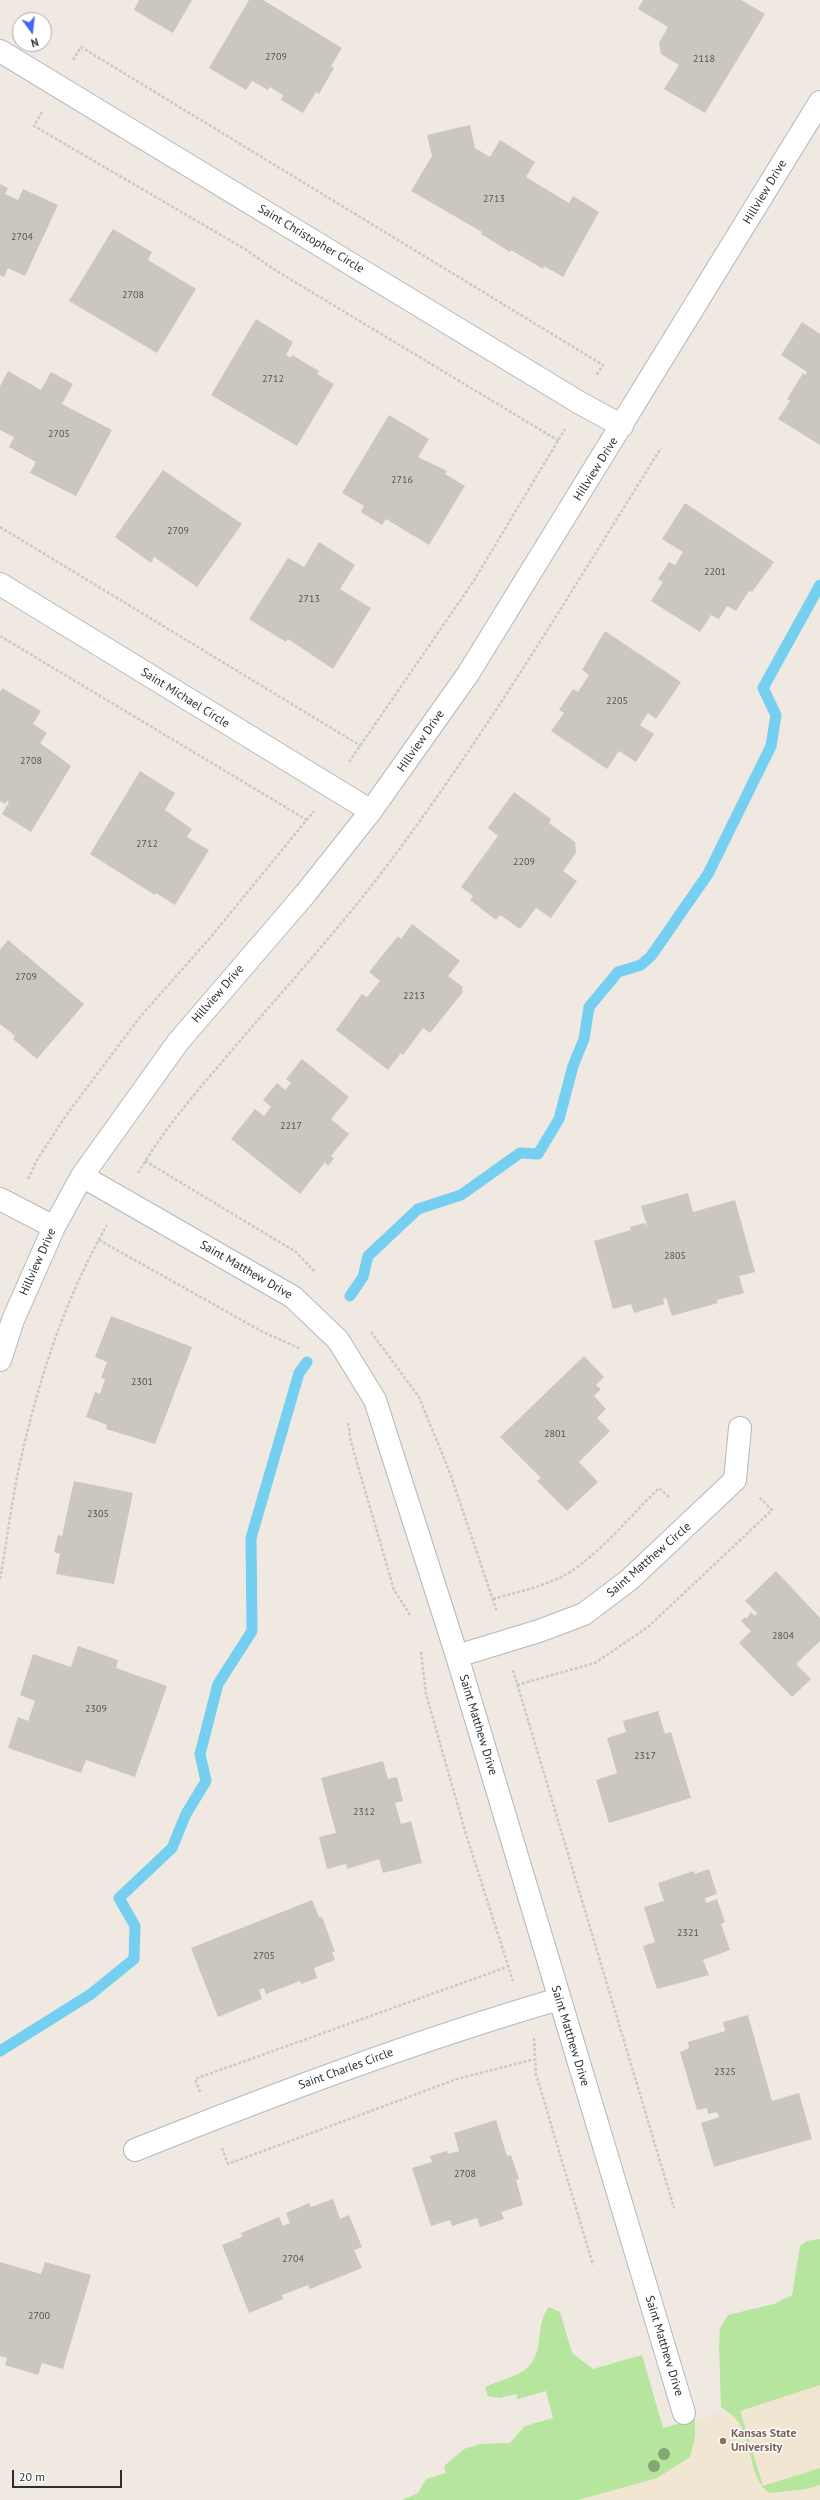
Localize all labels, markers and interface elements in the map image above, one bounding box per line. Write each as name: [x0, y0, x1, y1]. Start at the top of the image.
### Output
north arrow: [12, 12, 52, 52]
text: N: [30, 35, 40, 50]
house number: 2709: [265, 51, 287, 63]
house number: 2118: [693, 53, 715, 65]
street label: Hillview Drive: [740, 157, 790, 227]
house number: 2713: [483, 193, 505, 205]
street label: Saint Christopher Circle: [255, 202, 367, 276]
house number: 2704: [11, 231, 33, 243]
house number: 2708: [122, 289, 144, 301]
house number: 2712: [262, 373, 284, 385]
house number: 2705: [48, 428, 70, 440]
street label: Hillview Drive: [571, 435, 621, 503]
house number: 2716: [391, 474, 413, 486]
house number: 2709: [167, 525, 189, 537]
house number: 2201: [704, 566, 726, 578]
house number: 2713: [298, 593, 320, 605]
street label: Saint Michael Circle: [138, 665, 232, 731]
house number: 2205: [606, 695, 628, 707]
street label: Hillview Drive: [394, 707, 448, 775]
house number: 2708: [20, 755, 42, 767]
house number: 2712: [136, 838, 158, 850]
house number: 2209: [513, 856, 535, 868]
street label: Hillview Drive: [189, 962, 247, 1026]
house number: 2709: [15, 971, 37, 983]
house number: 2213: [403, 990, 425, 1002]
house number: 2217: [280, 1120, 302, 1132]
street label: Hillview Drive: [17, 1226, 59, 1298]
street label: Saint Matthew Drive: [197, 1238, 295, 1302]
house number: 2805: [664, 1250, 686, 1262]
house number: 2301: [131, 1376, 153, 1388]
house number: 2801: [544, 1428, 566, 1440]
house number: 2305: [87, 1508, 109, 1520]
street label: Saint Matthew Circle: [604, 1520, 694, 1600]
house number: 2804: [772, 1630, 794, 1642]
street label: Saint Matthew Drive: [456, 1673, 500, 1777]
house number: 2309: [85, 1703, 107, 1715]
house number: 2317: [634, 1750, 656, 1762]
house number: 2312: [353, 1806, 375, 1818]
house number: 2321: [677, 1927, 699, 1939]
house number: 2705: [253, 1950, 275, 1962]
street label: Saint Matthew Drive: [548, 1984, 592, 2088]
street label: Saint Charles Circle: [297, 2045, 395, 2093]
house number: 2325: [714, 2066, 736, 2078]
house number: 2708: [454, 2168, 476, 2180]
house number: 2704: [282, 2253, 304, 2265]
street label: Saint Matthew Drive: [642, 2294, 686, 2398]
house number: 2700: [28, 2310, 50, 2322]
place label: Kansas State University: [731, 2427, 797, 2455]
marker: Kansas State University: [718, 2436, 728, 2446]
scale bar: [14, 2462, 124, 2488]
text: 20 m: [19, 2469, 45, 2484]

